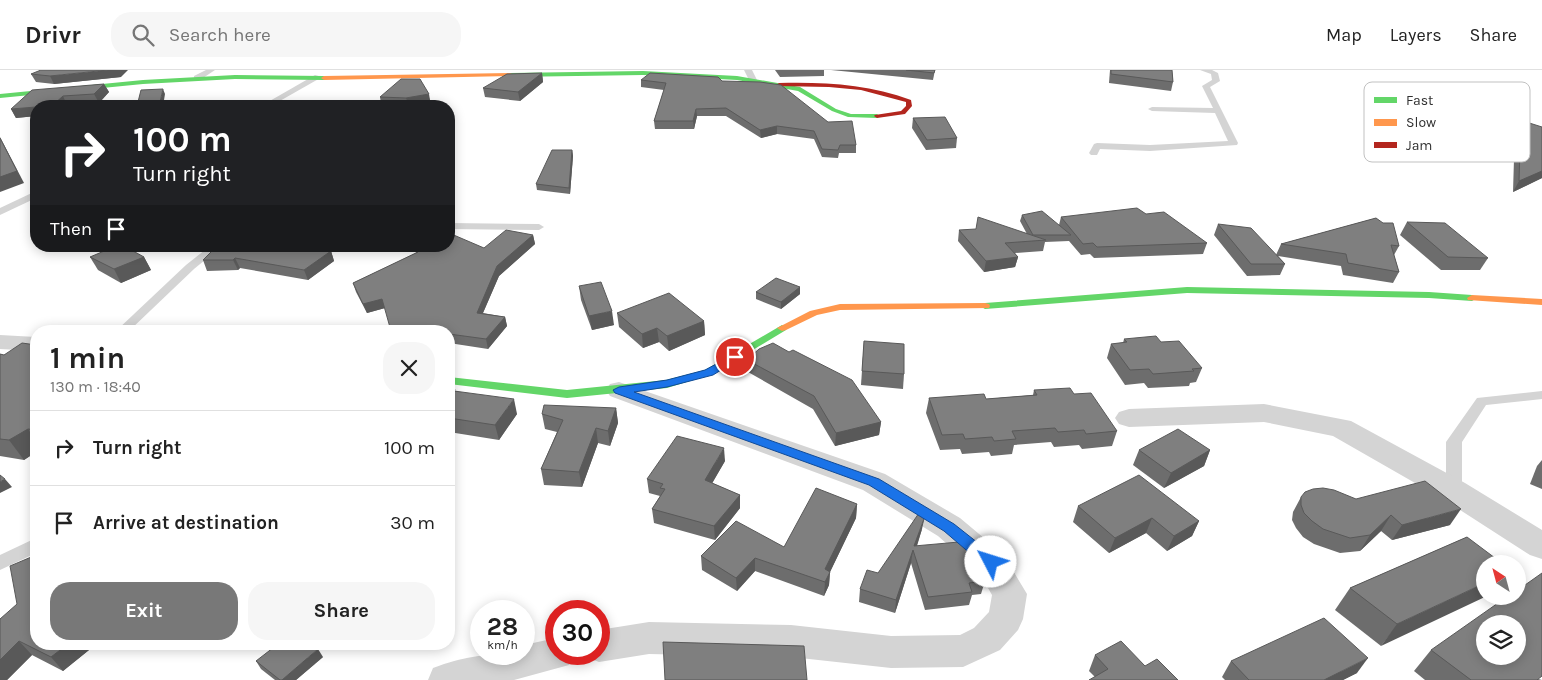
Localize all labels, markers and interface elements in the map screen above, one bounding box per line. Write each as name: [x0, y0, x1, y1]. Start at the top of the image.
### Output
search box: [111, 12, 461, 57]
text: Drivr: [25, 21, 81, 49]
icon: search: [129, 21, 157, 49]
text: Search here: [169, 24, 271, 46]
text: Map: [1326, 24, 1362, 46]
text: Layers: [1390, 24, 1442, 46]
text: Share: [1470, 24, 1517, 46]
legend: [1364, 82, 1530, 162]
text: Fast: [1406, 92, 1433, 109]
text: Slow: [1406, 114, 1436, 131]
text: 100 m: [133, 119, 232, 160]
icon: right: [50, 120, 115, 185]
text: Jam: [1406, 137, 1432, 154]
text: Turn right: [133, 161, 231, 187]
icon: arrive: [102, 215, 130, 243]
text: Then: [50, 218, 92, 240]
pin: [714, 336, 756, 378]
text: 1 min: [50, 340, 125, 376]
button: close: [383, 342, 435, 394]
icon: arrive: [721, 343, 749, 371]
text: 130 m · 18:40: [50, 377, 141, 396]
icon: right: [50, 434, 78, 462]
text: Turn right: [93, 437, 182, 459]
text: 100 m: [384, 437, 435, 459]
icon: arrive: [50, 509, 78, 537]
text: Arrive at destination: [93, 512, 279, 534]
text: 30 m: [390, 512, 435, 534]
position arrow: [964, 535, 1016, 587]
north arrow: [1476, 555, 1526, 605]
map controls: [1476, 555, 1526, 665]
button: Exit: [50, 582, 238, 640]
button: Share: [248, 582, 435, 640]
speed limit sign: 30: [545, 600, 610, 665]
text: 28: [487, 612, 518, 641]
button: layers: [1476, 615, 1526, 665]
text: km/h: [487, 638, 518, 652]

